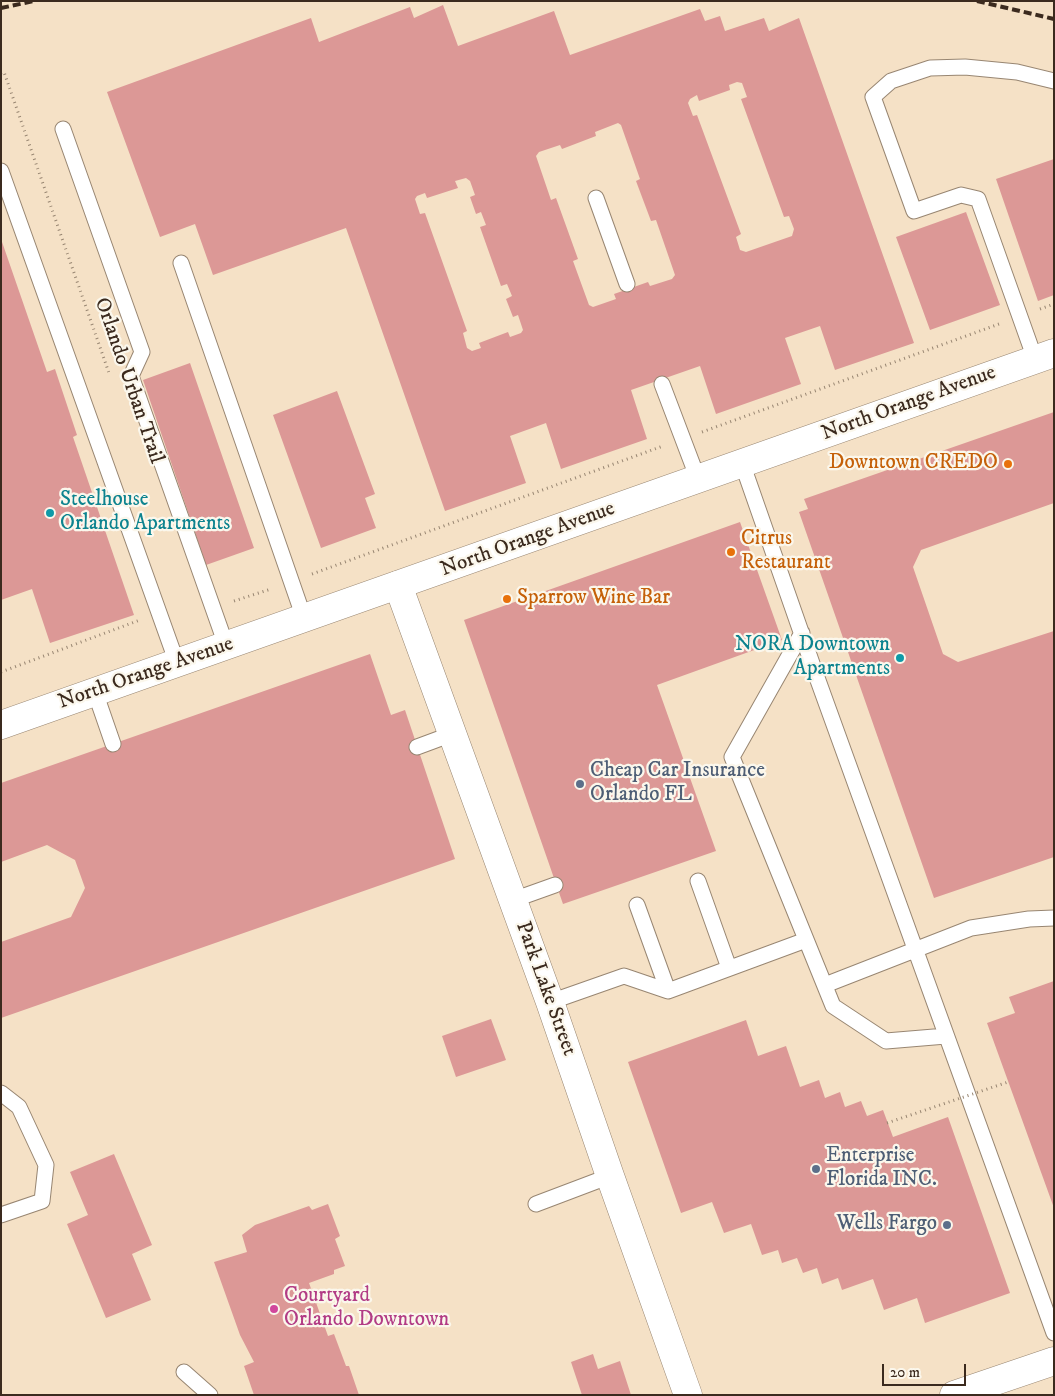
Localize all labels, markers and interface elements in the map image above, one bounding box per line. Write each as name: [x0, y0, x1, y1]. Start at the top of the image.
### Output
street label: Orlando Urban Trail: [88, 295, 168, 467]
street label: North Orange Avenue: [818, 361, 1000, 447]
place label: Downtown CREDO: [829, 451, 998, 477]
marker: Downtown CREDO: [1002, 458, 1014, 470]
place label: Steelhouse Orlando Apartments: [60, 488, 230, 538]
street label: North Orange Avenue: [437, 497, 619, 583]
marker: Steelhouse Orlando Apartments: [44, 507, 56, 519]
place label: Citrus Restaurant: [741, 527, 831, 577]
marker: Citrus Restaurant: [725, 546, 737, 558]
place label: Sparrow Wine Bar: [517, 586, 670, 612]
marker: Sparrow Wine Bar: [501, 593, 513, 605]
street label: North Orange Avenue: [55, 632, 237, 716]
place label: NORA Downtown Apartments: [735, 633, 890, 683]
marker: NORA Downtown Apartments: [894, 652, 906, 664]
place label: Cheap Car Insurance Orlando FL: [590, 759, 765, 809]
marker: Cheap Car Insurance Orlando FL: [574, 778, 586, 790]
street label: Park Lake Street: [509, 918, 581, 1060]
place label: Enterprise Florida INC.: [826, 1144, 937, 1194]
marker: Enterprise Florida INC.: [810, 1163, 822, 1175]
place label: Wells Fargo: [837, 1212, 937, 1238]
marker: Wells Fargo: [941, 1219, 953, 1231]
place label: Courtyard Orlando Downtown: [284, 1284, 449, 1334]
marker: Courtyard Orlando Downtown: [268, 1303, 280, 1315]
scale bar: [885, 1354, 969, 1386]
text: 20 m: [890, 1363, 920, 1382]

